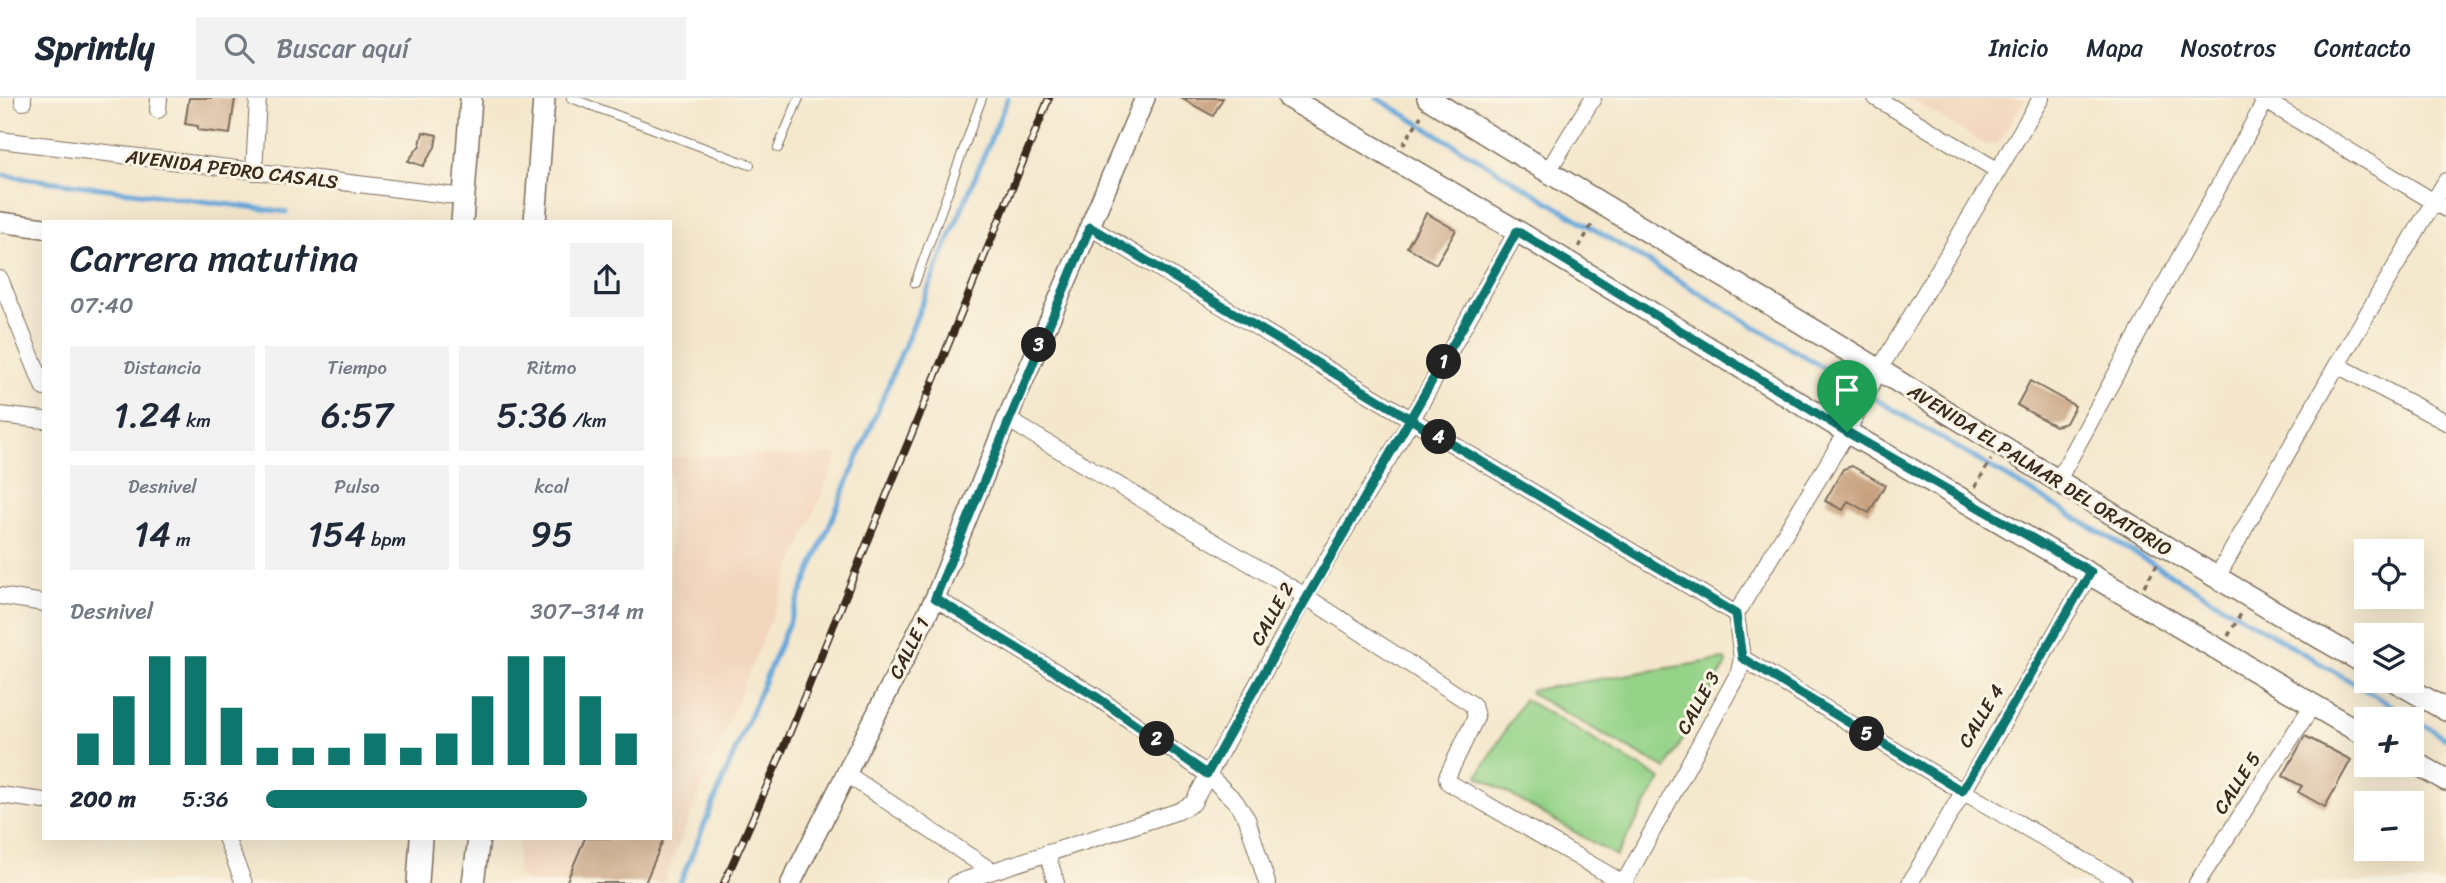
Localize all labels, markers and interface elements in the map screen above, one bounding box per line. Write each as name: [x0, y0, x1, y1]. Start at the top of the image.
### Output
search box: [196, 17, 686, 80]
text: Sprintly: [35, 19, 154, 77]
text: Buscar aquí: [276, 25, 409, 71]
text: Inicio: [1989, 27, 2048, 69]
text: Mapa: [2086, 27, 2143, 69]
text: Nosotros: [2181, 27, 2276, 69]
text: Contacto: [2314, 27, 2411, 69]
icon: search: [220, 29, 258, 67]
street label: AVENIDA PEDRO CASALS: [123, 139, 340, 198]
text: Carrera matutina: [70, 225, 359, 292]
button: share: [570, 243, 644, 317]
text: 07:40: [70, 285, 134, 326]
pin: 3: [1021, 328, 1056, 362]
text: 3: [1033, 328, 1044, 361]
pin: 1: [1426, 344, 1462, 380]
text: 1: [1439, 345, 1448, 378]
text: Distancia: [123, 351, 201, 384]
text: Tiempo: [327, 351, 387, 384]
text: Ritmo: [527, 351, 576, 384]
pin: [1817, 360, 1877, 432]
icon: arrive: [1828, 371, 1866, 409]
street label: AVENIDA EL PALMAR DEL ORATORIO: [1900, 374, 2179, 565]
text: 1.24: [114, 384, 181, 446]
text: 6:57: [321, 384, 393, 446]
text: 5:36: [497, 384, 568, 446]
text: km: [181, 404, 211, 437]
text: /km: [568, 404, 607, 437]
pin: 4: [1422, 420, 1456, 454]
text: 4: [1433, 420, 1444, 453]
text: Desnivel: [128, 470, 197, 503]
text: Pulso: [334, 470, 380, 503]
text: kcal: [534, 470, 569, 503]
text: 14: [134, 503, 171, 565]
text: 154: [308, 503, 366, 565]
text: 95: [530, 503, 573, 565]
text: m: [171, 523, 191, 556]
text: bpm: [366, 523, 406, 556]
map controls: [2354, 539, 2424, 861]
button: locate: [2354, 539, 2424, 609]
street label: CALLE 2: [1241, 576, 1303, 652]
text: Desnivel: [70, 591, 153, 632]
text: 307–314 m: [530, 591, 644, 632]
street label: CALLE 1: [879, 611, 939, 685]
button: layers: [2354, 623, 2424, 693]
street label: CALLE 3: [1667, 665, 1729, 741]
street label: CALLE 4: [1949, 678, 2013, 754]
button: +: [2354, 707, 2424, 777]
pin: 5: [1850, 716, 1884, 752]
text: 5: [1861, 717, 1872, 750]
pin: 2: [1140, 722, 1174, 756]
text: 2: [1151, 722, 1162, 755]
street label: CALLE 5: [2204, 745, 2270, 821]
text: 200 m: [70, 779, 136, 820]
text: 5:36: [182, 779, 229, 820]
button: −: [2354, 791, 2424, 861]

